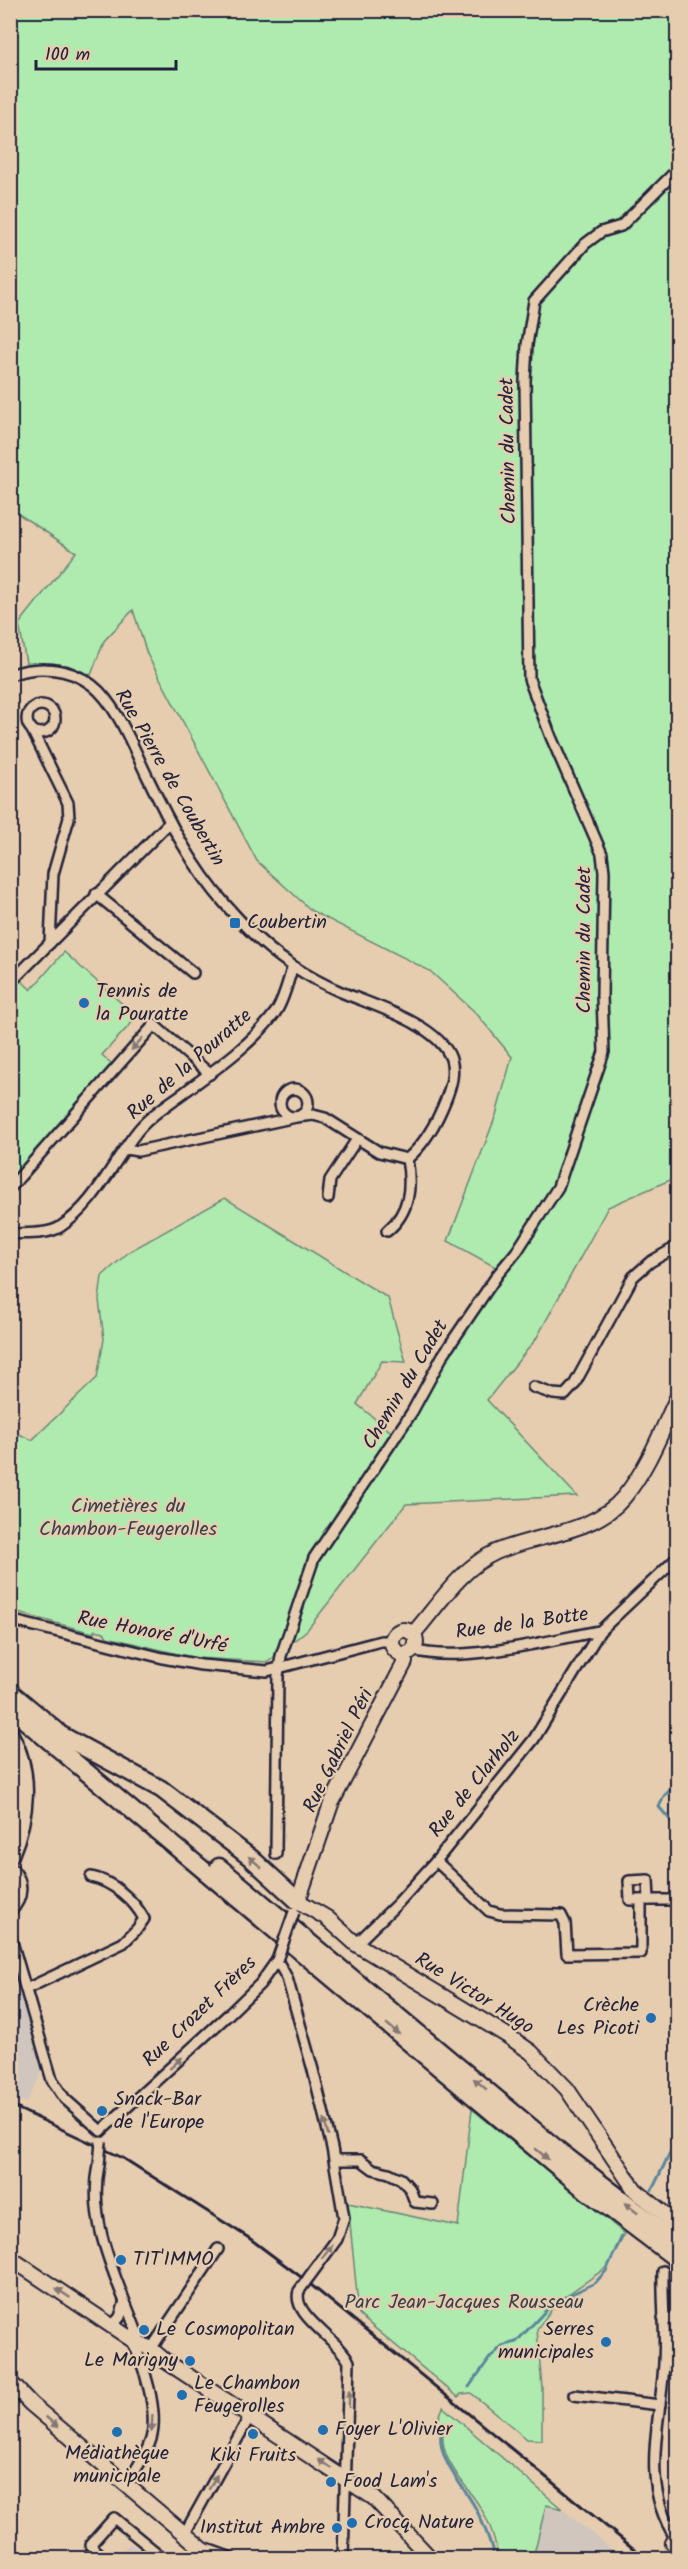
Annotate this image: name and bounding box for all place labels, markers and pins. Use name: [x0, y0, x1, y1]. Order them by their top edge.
place label: Coubertin: [247, 907, 327, 939]
marker: Coubertin: [228, 916, 242, 930]
place label: Tennis de la Pouratte: [96, 976, 188, 1031]
marker: Tennis de la Pouratte: [77, 996, 91, 1010]
place label: Crèche Les Picoti: [556, 1990, 640, 2045]
marker: Crèche Les Picoti: [644, 2011, 658, 2025]
place label: Snack-Bar de l'Europe: [114, 2084, 204, 2139]
marker: Snack-Bar de l'Europe: [95, 2104, 109, 2118]
place label: TIT'IMMO: [133, 2244, 214, 2276]
marker: TIT'IMMO: [114, 2253, 128, 2267]
place label: Le Cosmopolitan: [156, 2314, 295, 2346]
place label: Serres municipales: [498, 2314, 594, 2369]
marker: Le Cosmopolitan: [137, 2323, 151, 2337]
marker: Serres municipales: [599, 2335, 613, 2349]
place label: Le Marigny: [84, 2345, 179, 2377]
marker: Le Marigny: [183, 2354, 197, 2368]
place label: Le Chambon Feugerolles: [194, 2368, 300, 2423]
marker: Le Chambon Feugerolles: [175, 2388, 189, 2402]
place label: Foyer L'Olivier: [335, 2414, 453, 2446]
marker: Foyer L'Olivier: [316, 2423, 330, 2437]
marker: Médiathèque municipale: [110, 2425, 124, 2439]
marker: Kiki Fruits: [246, 2427, 260, 2441]
place label: Médiathèque municipale: [65, 2438, 169, 2493]
place label: Kiki Fruits: [210, 2440, 297, 2472]
place label: Food Lam's: [343, 2466, 438, 2498]
marker: Food Lam's: [324, 2475, 338, 2489]
place label: Crocq Nature: [364, 2507, 474, 2539]
place label: Institut Ambre: [200, 2512, 325, 2544]
marker: Crocq Nature: [345, 2516, 359, 2530]
marker: Institut Ambre: [330, 2521, 344, 2535]

